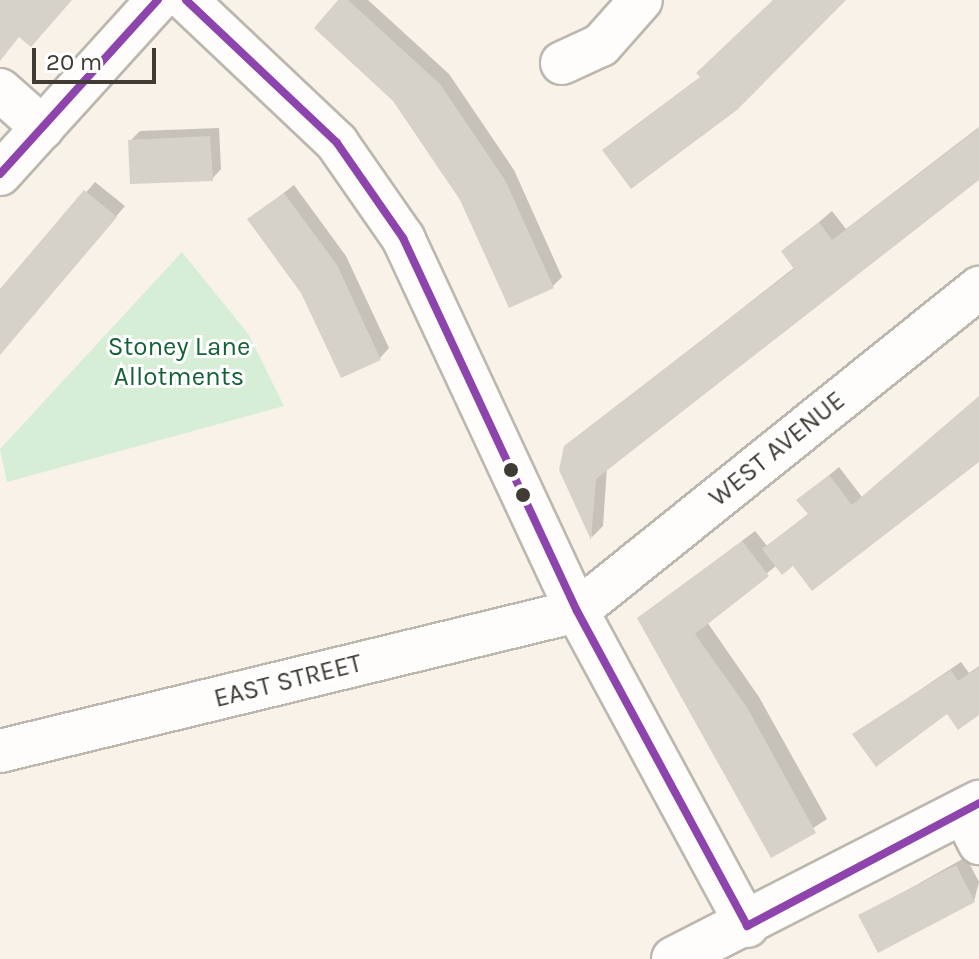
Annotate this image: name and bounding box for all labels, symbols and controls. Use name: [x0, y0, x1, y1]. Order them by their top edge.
scale bar: [36, 32, 160, 82]
text: 20 m: [46, 48, 102, 76]
park label: Stoney Lane Allotments: [108, 331, 250, 392]
street label: WEST AVENUE: [703, 385, 851, 513]
unlabelled marker: [503, 462, 519, 478]
unlabelled marker: [515, 487, 531, 503]
street label: EAST STREET: [211, 648, 365, 714]

